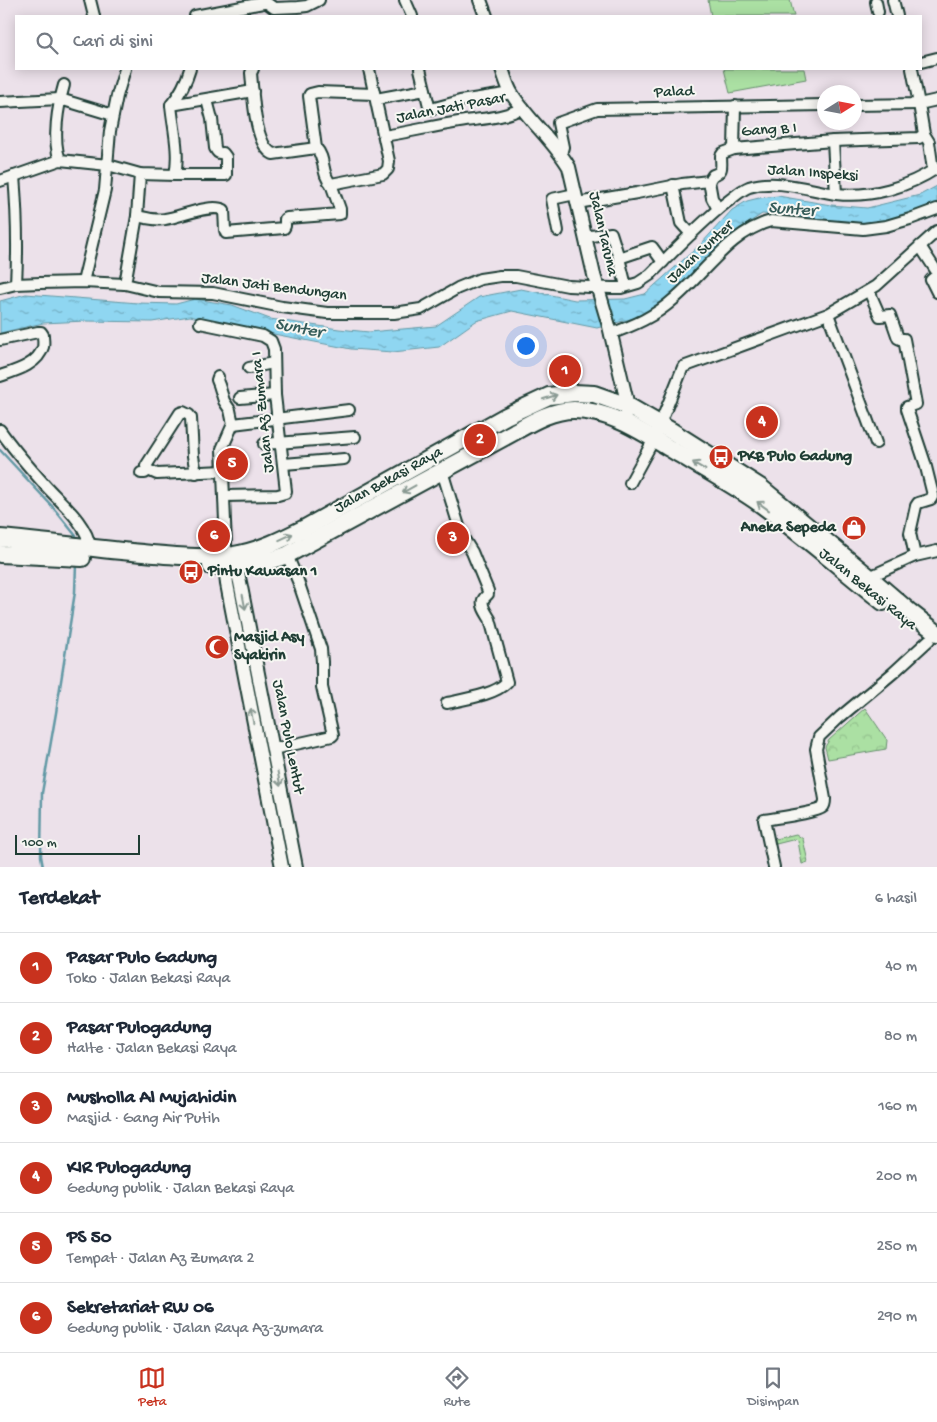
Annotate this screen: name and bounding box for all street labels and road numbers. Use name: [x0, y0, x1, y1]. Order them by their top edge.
street label: Palad: [653, 83, 696, 103]
street label: Jalan Jati Pasar: [395, 89, 508, 129]
street label: Gang B I: [741, 120, 797, 142]
street label: Jalan Inspeksi: [767, 161, 859, 187]
street label: Jalan Taruna: [583, 190, 621, 279]
street label: Jalan Sunter: [664, 216, 739, 289]
street label: Jalan Jati Bendungan: [200, 270, 348, 306]
street label: Jalan Az Zumara I: [248, 350, 280, 474]
street label: Jalan Bekasi Raya: [332, 443, 447, 519]
street label: Jalan Bekasi Raya: [814, 545, 921, 636]
street label: Jalan Pulo Lentut: [267, 679, 308, 797]

